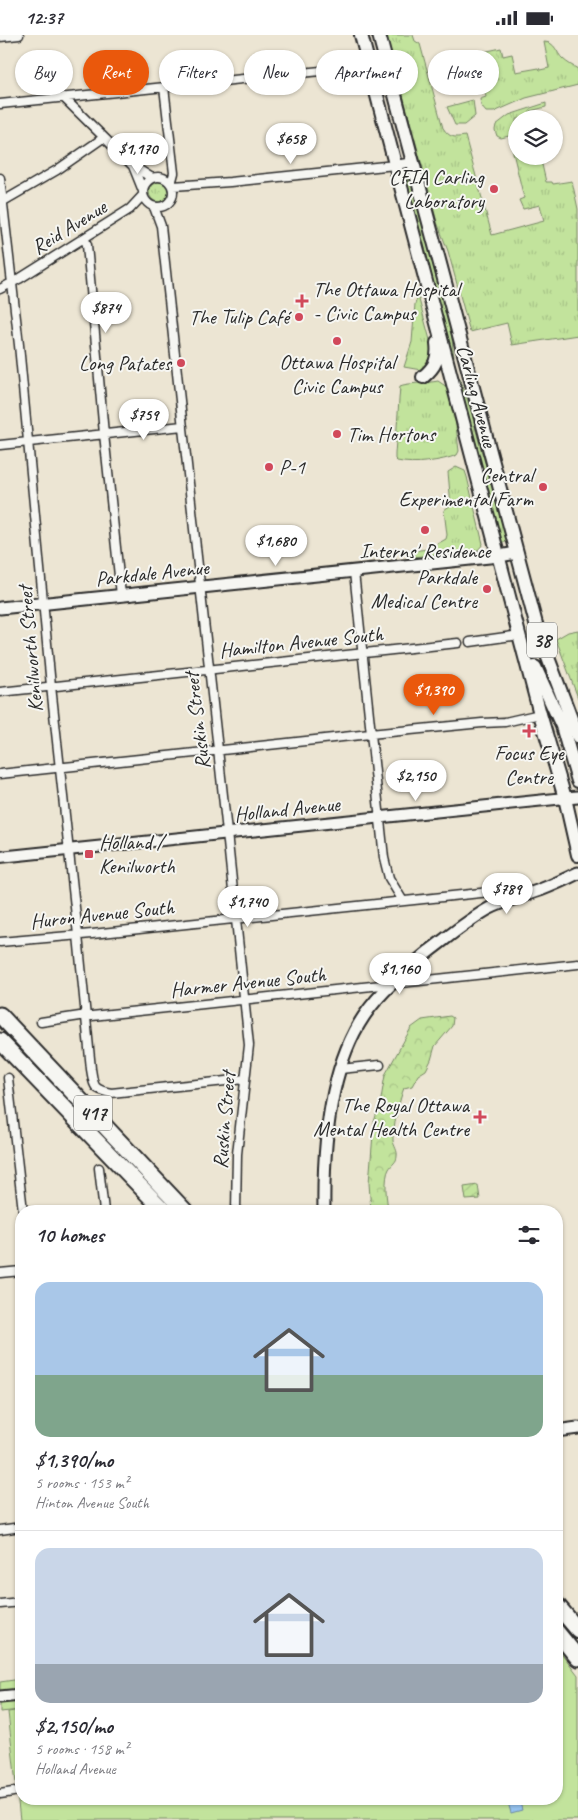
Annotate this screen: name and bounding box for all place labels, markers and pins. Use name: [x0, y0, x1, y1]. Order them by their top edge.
pin: $658: [261, 123, 321, 165]
pin: $1,170: [97, 133, 179, 175]
place label: CFIA Carling Laboratory: [389, 164, 486, 214]
marker: CFIA Carling Laboratory: [488, 183, 500, 195]
place label: The Ottawa Hospital - Civic Campus: [313, 276, 463, 326]
pin: $874: [76, 291, 136, 334]
marker: The Ottawa Hospital - Civic Campus: [295, 294, 309, 308]
place label: The Tulip Café: [189, 304, 292, 330]
marker: The Tulip Café: [293, 311, 305, 323]
marker: Ottawa Hospital Civic Campus: [331, 335, 343, 347]
place label: Ottawa Hospital Civic Campus: [279, 349, 398, 399]
place label: Long Patates: [79, 350, 173, 376]
marker: Long Patates: [175, 357, 187, 369]
pin: $759: [114, 399, 174, 441]
place label: Tim Hortons: [347, 421, 437, 447]
marker: Tim Hortons: [331, 428, 343, 440]
place label: P-1: [279, 454, 307, 480]
marker: P-1: [263, 461, 275, 473]
place label: Central Experimental Farm: [399, 462, 536, 512]
marker: Central Experimental Farm: [537, 481, 549, 493]
marker: Interns' Residence: [419, 524, 431, 536]
pin: $1,680: [235, 525, 317, 567]
place label: Interns' Residence: [360, 538, 493, 564]
place label: Parkdale Medical Centre: [371, 564, 478, 614]
marker: Parkdale Medical Centre: [481, 583, 493, 595]
pin: $1,390: [393, 673, 475, 716]
marker: Focus Eye Centre: [522, 724, 536, 738]
place label: Focus Eye Centre: [494, 740, 565, 790]
pin: $2,150: [375, 759, 457, 802]
place label: Holland / Kenilworth: [99, 829, 175, 879]
marker: Holland / Kenilworth: [83, 848, 95, 860]
pin: $789: [477, 873, 537, 915]
pin: $1,740: [207, 885, 289, 928]
pin: $1,160: [359, 953, 441, 995]
place label: The Royal Ottawa Mental Health Centre: [313, 1092, 471, 1142]
marker: The Royal Ottawa Mental Health Centre: [473, 1110, 487, 1124]

